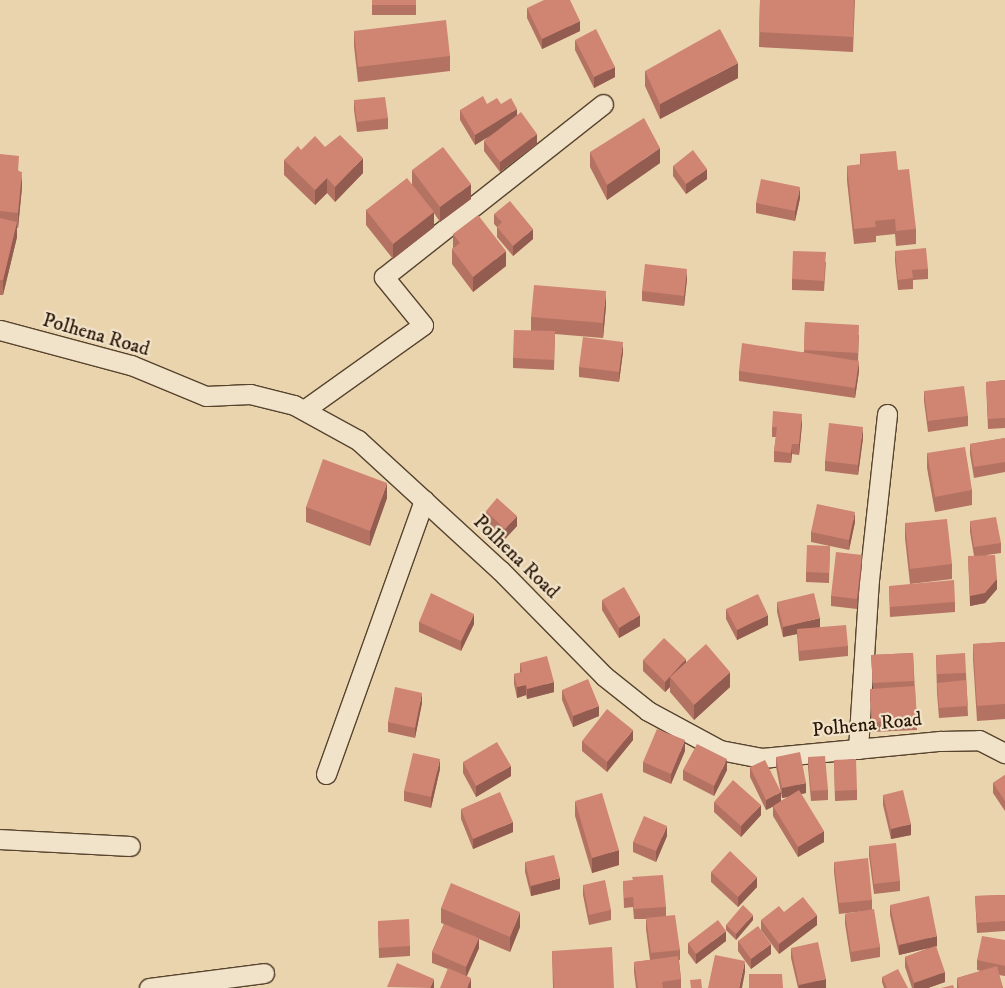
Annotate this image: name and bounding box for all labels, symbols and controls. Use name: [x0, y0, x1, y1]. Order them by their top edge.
street label: Polhena Road: [40, 308, 152, 362]
street label: Polhena Road: [468, 510, 564, 604]
street label: Polhena Road: [811, 707, 923, 743]

